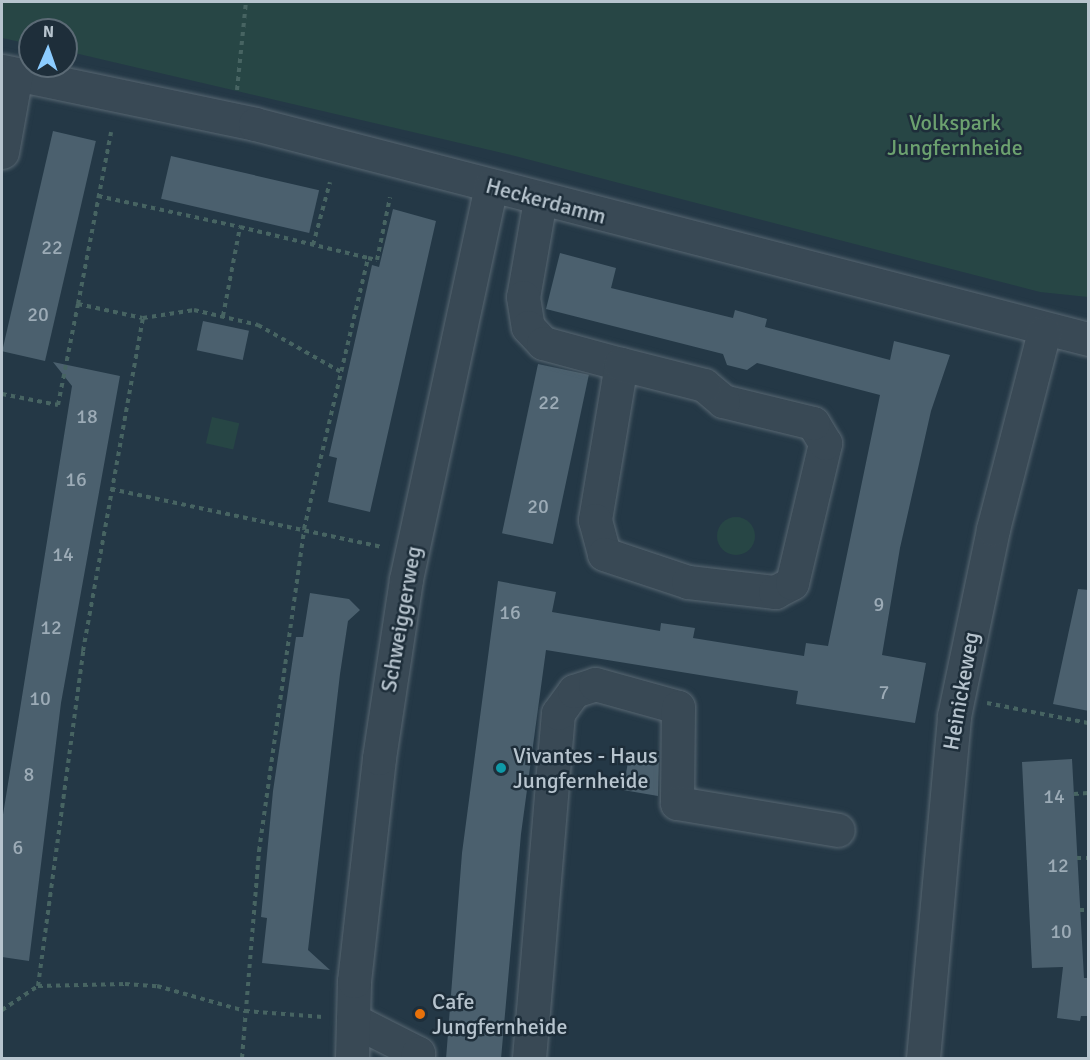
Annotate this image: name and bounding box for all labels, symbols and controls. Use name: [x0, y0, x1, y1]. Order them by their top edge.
north arrow: [18, 18, 78, 78]
text: N: [43, 22, 54, 42]
park label: Volkspark Jungfernheide: [887, 109, 1023, 160]
street label: Heckerdamm: [483, 172, 609, 230]
house number: 22: [41, 235, 63, 259]
house number: 20: [27, 302, 49, 326]
house number: 22: [538, 390, 560, 414]
house number: 18: [76, 404, 98, 428]
house number: 16: [65, 467, 87, 491]
house number: 20: [527, 494, 549, 518]
house number: 14: [52, 542, 74, 566]
street label: Schweiggerweg: [375, 544, 427, 694]
house number: 9: [874, 592, 884, 616]
house number: 16: [499, 600, 521, 624]
house number: 12: [40, 615, 62, 639]
street label: Heinickeweg: [938, 630, 984, 752]
house number: 7: [879, 680, 889, 704]
house number: 10: [29, 686, 51, 710]
place label: Vivantes - Haus Jungfernheide: [513, 742, 658, 794]
marker: Vivantes - Haus Jungfernheide: [494, 761, 508, 775]
house number: 8: [24, 762, 34, 786]
house number: 14: [1043, 784, 1065, 808]
house number: 6: [13, 835, 23, 859]
house number: 12: [1047, 853, 1069, 877]
house number: 10: [1050, 919, 1072, 943]
place label: Cafe Jungfernheide: [432, 988, 567, 1040]
marker: Cafe Jungfernheide: [413, 1007, 427, 1021]

